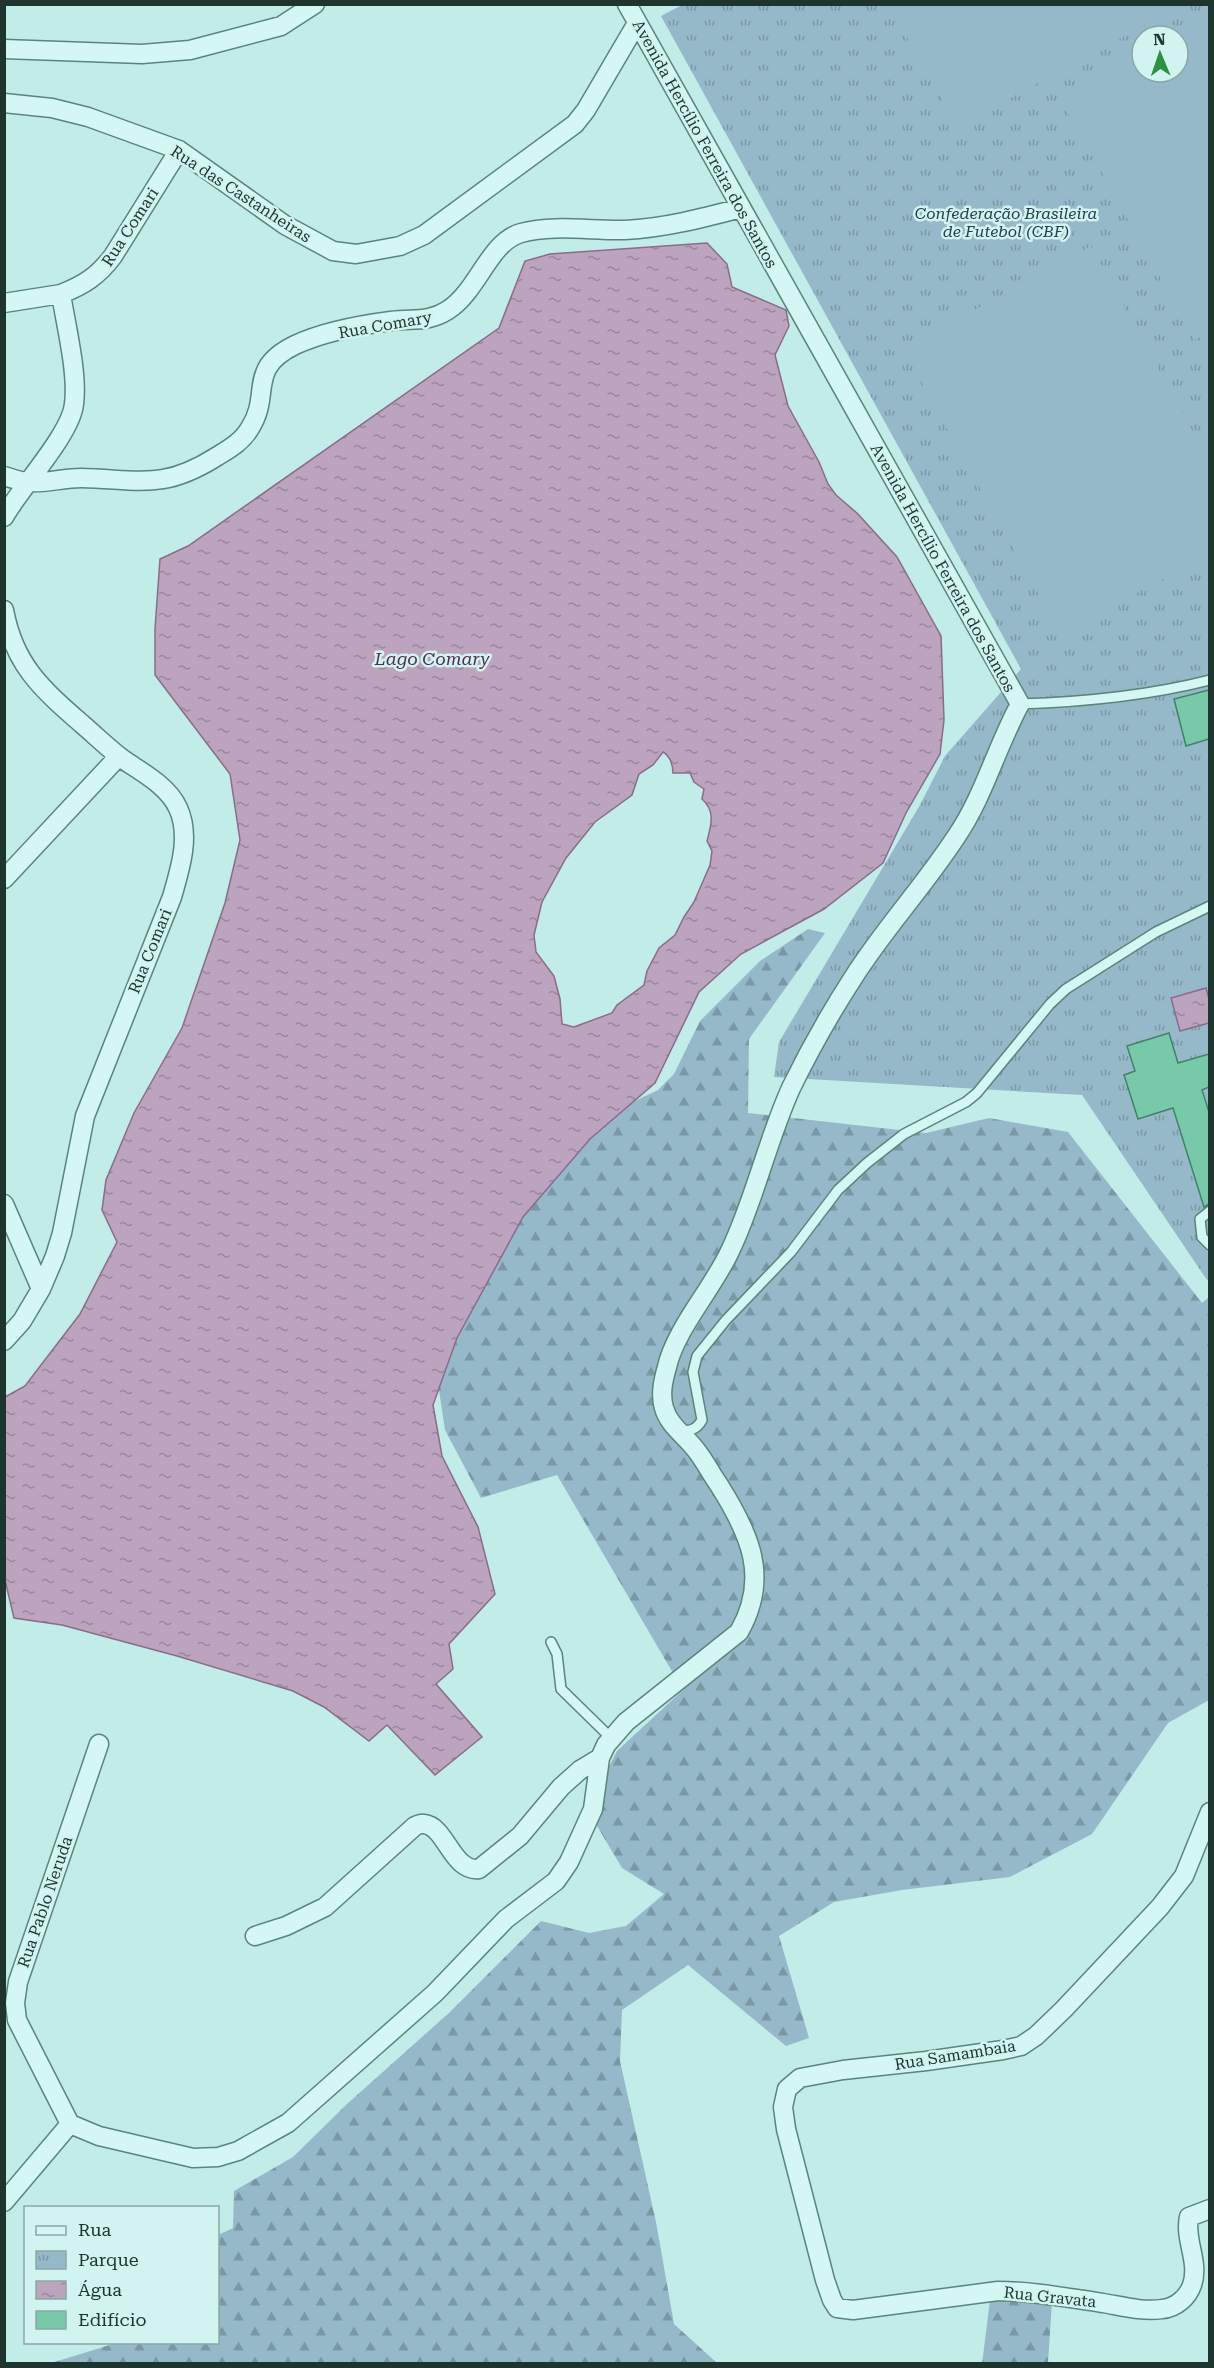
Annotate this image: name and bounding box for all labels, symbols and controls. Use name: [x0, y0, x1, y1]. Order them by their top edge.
street label: Avenida Hercílio Ferreira dos Santos: [629, 17, 782, 272]
north arrow: [1130, 24, 1190, 84]
text: N: [1153, 30, 1166, 49]
street label: Rua das Castanheiras: [167, 142, 315, 247]
street label: Rua Comari: [98, 184, 162, 270]
park label: Confederação Brasileira de Futebol (CBF): [915, 204, 1098, 241]
street label: Rua Comary: [337, 307, 434, 343]
street label: Avenida Hercílio Ferreira dos Santos: [867, 441, 1020, 696]
water label: Lago Comary: [374, 648, 490, 669]
street label: Rua Comari: [124, 906, 176, 996]
street label: Rua Pablo Neruda: [14, 1833, 77, 1970]
street label: Rua Samambaia: [893, 2036, 1017, 2074]
legend: [24, 2206, 219, 2344]
text: Rua: [78, 2219, 111, 2240]
text: Parque: [78, 2249, 139, 2270]
text: Água: [78, 2279, 122, 2300]
street label: Rua Gravata: [1003, 2283, 1097, 2311]
text: Edifício: [78, 2309, 146, 2330]

